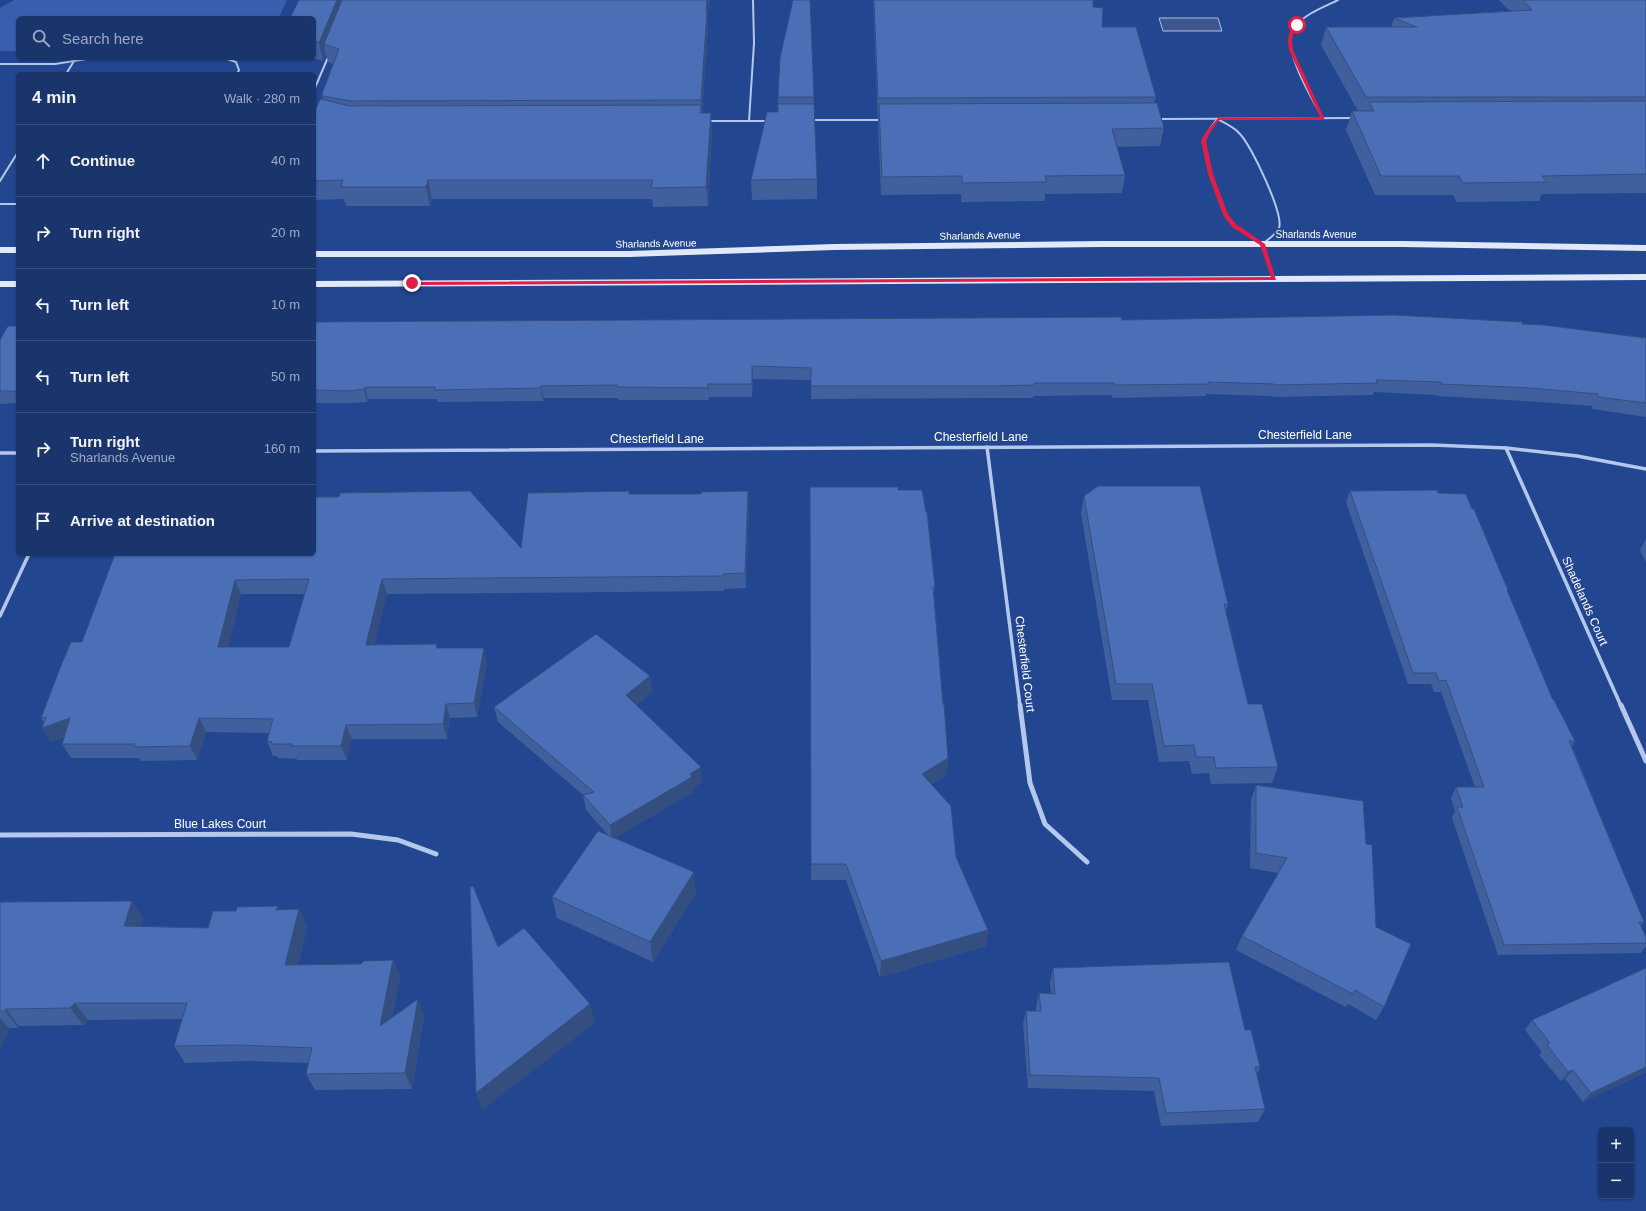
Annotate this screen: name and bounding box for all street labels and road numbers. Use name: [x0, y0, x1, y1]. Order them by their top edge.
street label: Sharlands Avenue: [939, 229, 1021, 242]
street label: Sharlands Avenue: [1276, 229, 1357, 240]
street label: Sharlands Avenue: [615, 237, 697, 250]
street label: Chesterfield Lane: [1258, 428, 1352, 442]
street label: Chesterfield Lane: [934, 430, 1028, 444]
street label: Chesterfield Lane: [610, 432, 704, 446]
street label: Shadelands Court: [1559, 554, 1611, 648]
street label: Chesterfield Court: [1012, 615, 1038, 714]
street label: Blue Lakes Court: [174, 817, 267, 831]

